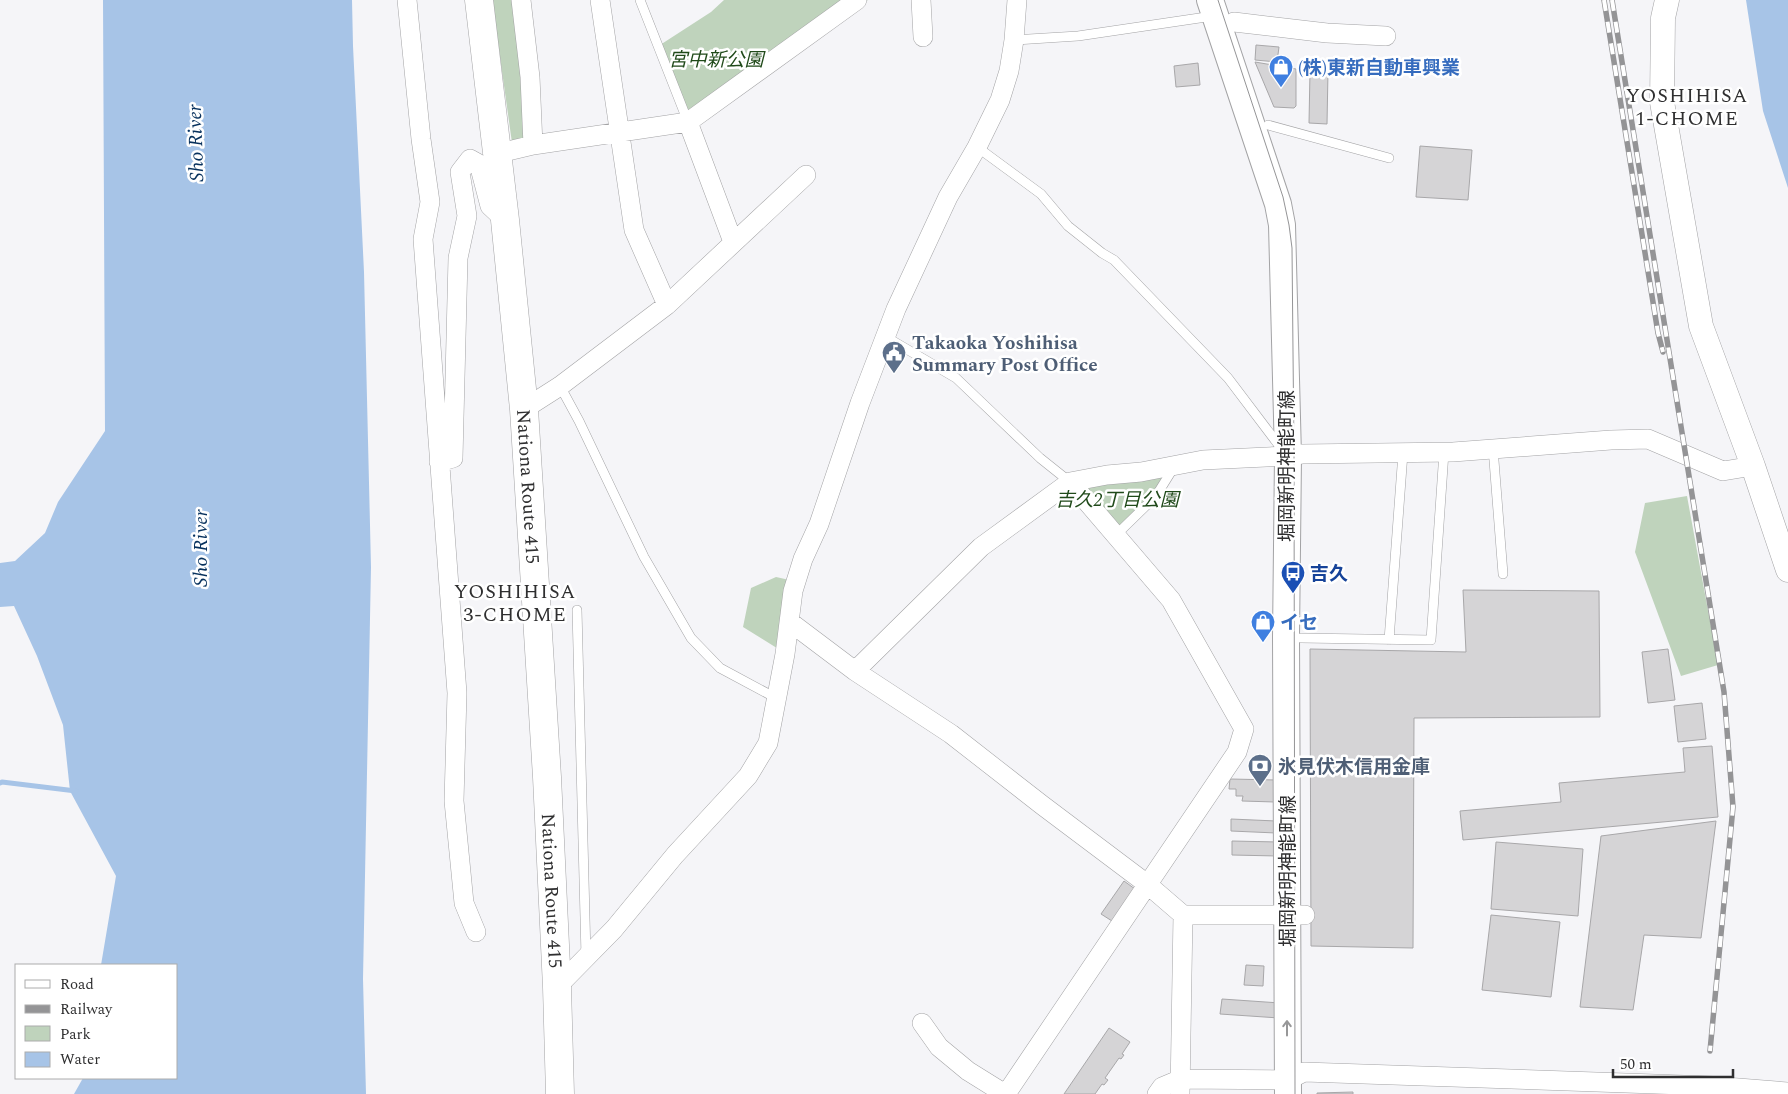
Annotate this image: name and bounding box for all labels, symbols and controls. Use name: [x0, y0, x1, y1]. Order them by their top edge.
park label: 宮中新公園: [668, 46, 766, 75]
shop icon: (株)東新自動車興業: [1268, 54, 1294, 88]
place label: (株)東新自動車興業: [1298, 54, 1460, 83]
district label: YOSHIHISA 1-CHOME: [1626, 81, 1748, 134]
water label: Sho River: [180, 103, 212, 182]
place label: Takaoka Yoshihisa Summary Post Office: [912, 329, 1098, 380]
public building icon: Takaoka Yoshihisa Summary Post Office: [881, 340, 907, 374]
street label: 堀岡新明神能町線: [1273, 390, 1302, 542]
street label: Nationa Route 415: [508, 408, 547, 565]
park label: 吉久2丁目公園: [1055, 486, 1182, 515]
water label: Sho River: [186, 508, 216, 587]
bus stop icon: 吉久: [1280, 560, 1306, 594]
place label: 吉久: [1310, 560, 1348, 589]
district label: YOSHIHISA 3-CHOME: [454, 577, 576, 630]
shop icon: イセ: [1250, 609, 1276, 643]
place label: イセ: [1280, 609, 1318, 638]
bank icon: 氷見伏木信用金庫: [1247, 753, 1273, 787]
place label: 氷見伏木信用金庫: [1278, 753, 1430, 782]
street label: 堀岡新明神能町線: [1274, 795, 1303, 947]
street label: Nationa Route 415: [533, 813, 569, 969]
legend: [15, 964, 178, 1079]
text: Road: [60, 973, 94, 996]
text: Railway: [60, 998, 113, 1021]
one-way arrow: [1282, 1020, 1292, 1036]
text: Park: [60, 1023, 91, 1046]
scale bar: [1613, 1046, 1733, 1078]
text: Water: [60, 1048, 100, 1071]
text: 50 m: [1620, 1053, 1652, 1076]

